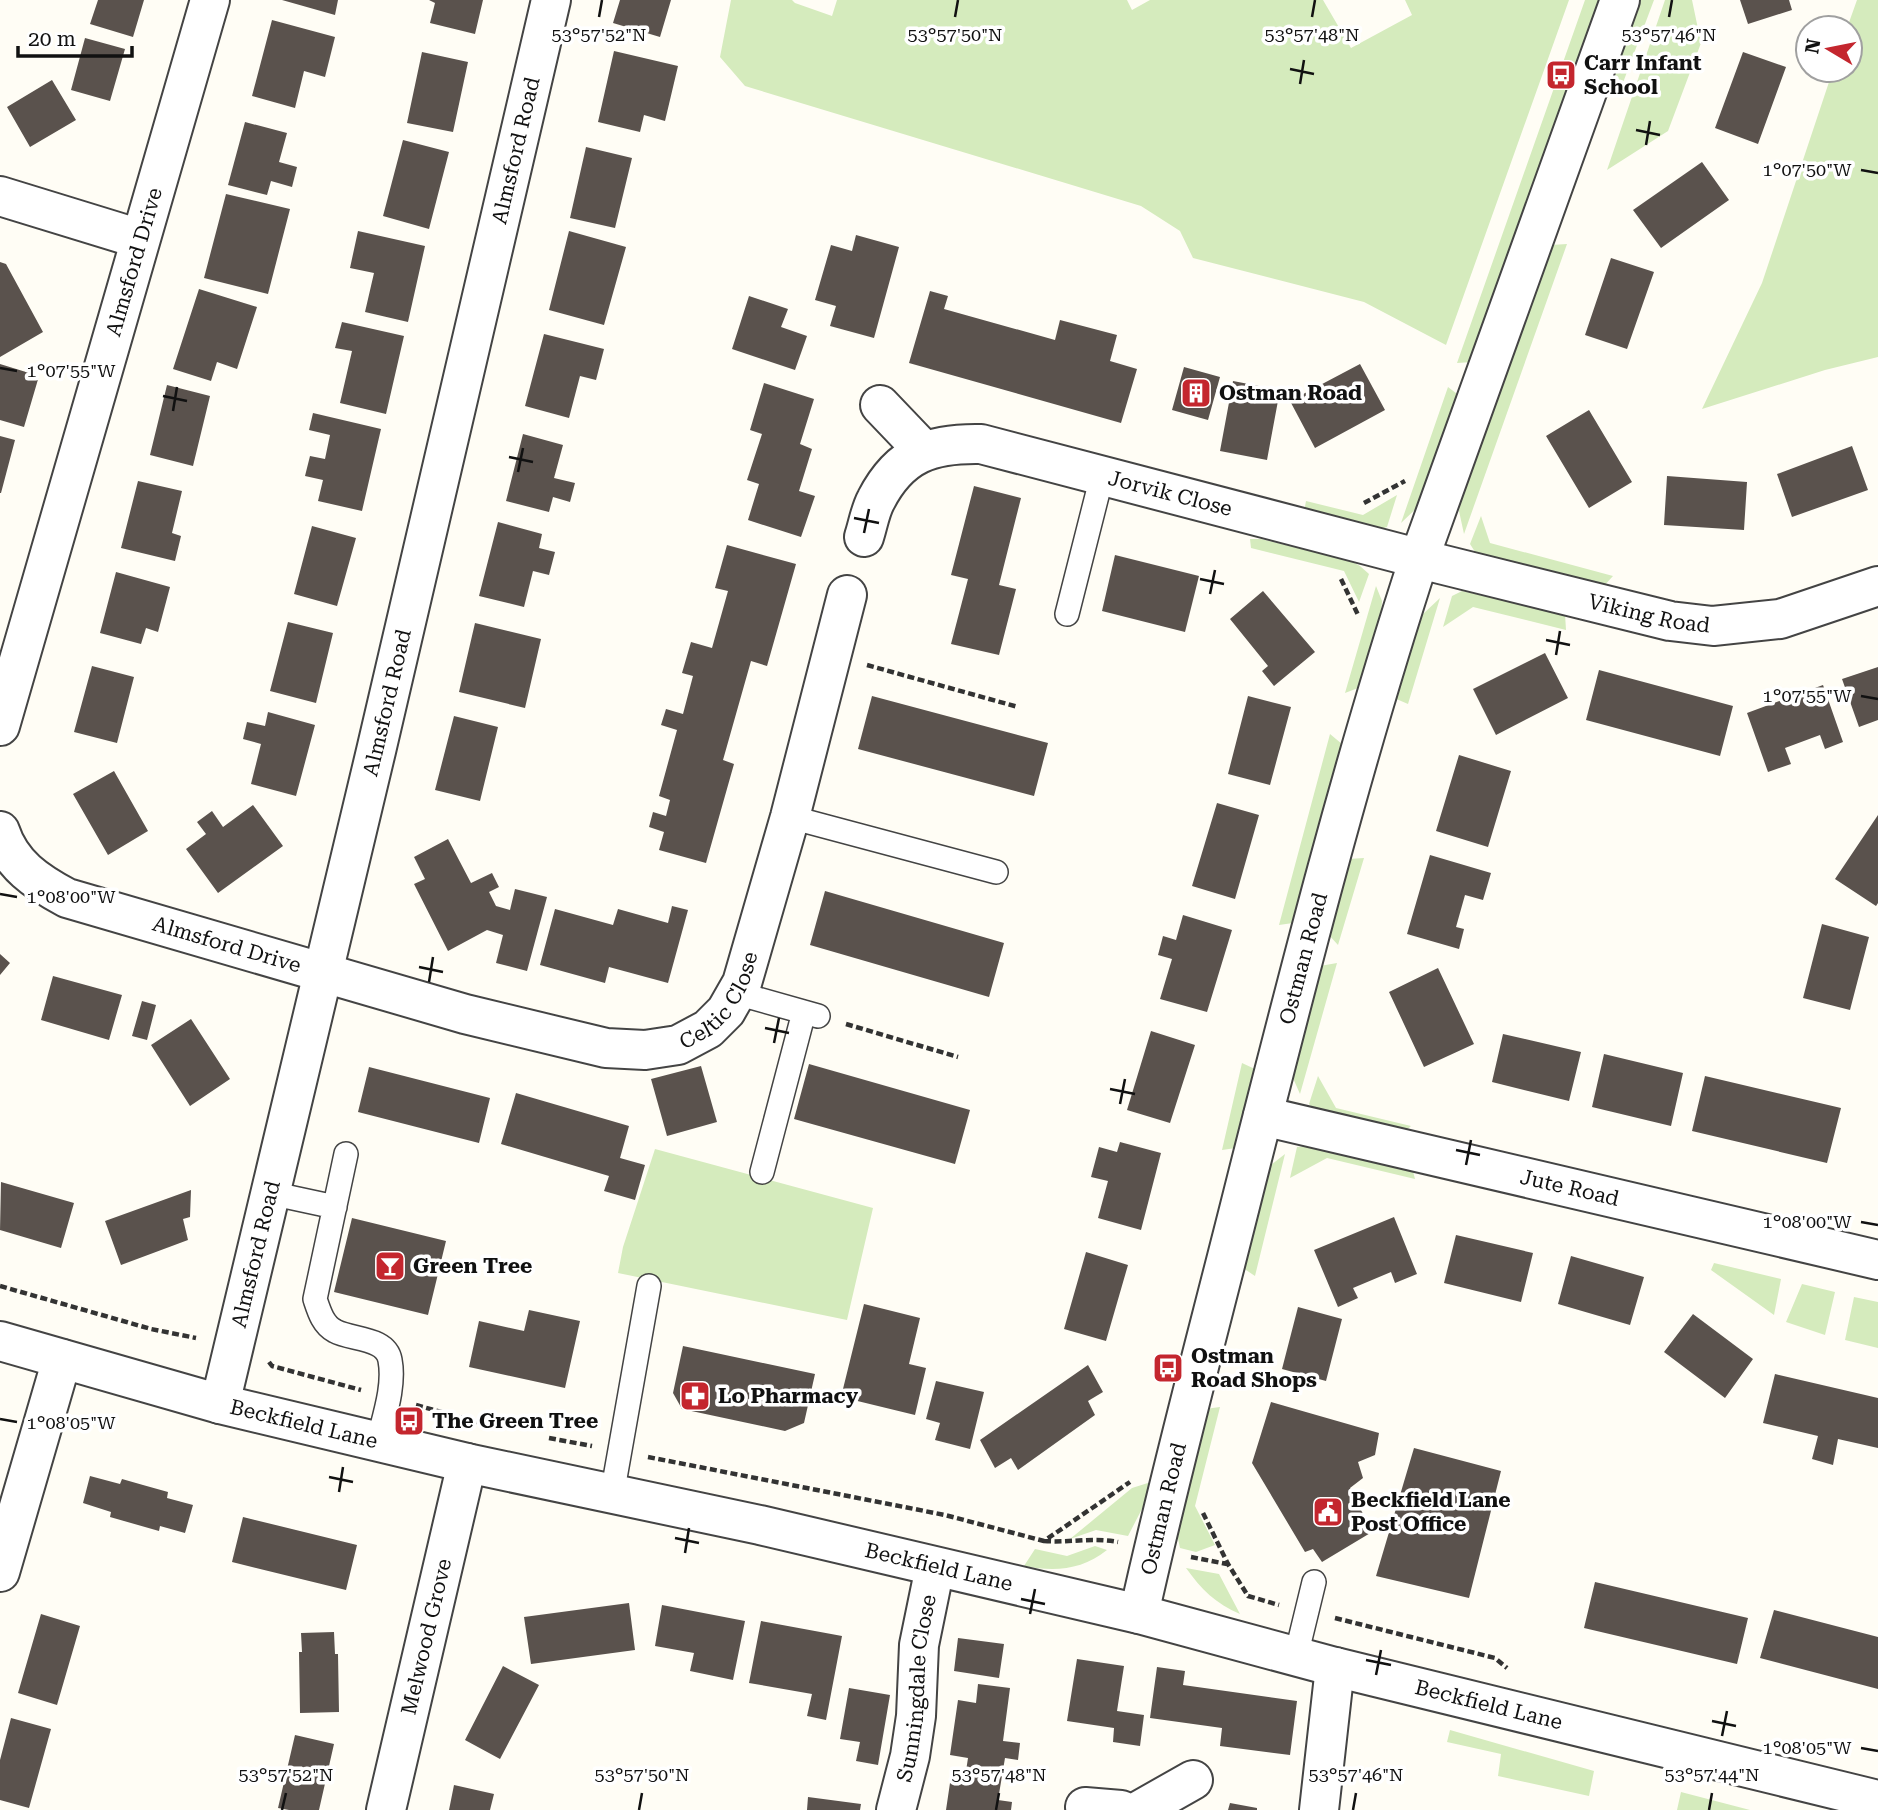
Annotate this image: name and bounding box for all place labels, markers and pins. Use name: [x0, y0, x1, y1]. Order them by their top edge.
place label: Carr Infant School: [1584, 51, 1702, 99]
bus stop icon: Carr Infant School: [1544, 58, 1578, 92]
building icon: Ostman Road: [1179, 376, 1213, 410]
place label: Ostman Road: [1219, 381, 1362, 405]
bar icon: Green Tree: [373, 1249, 407, 1283]
place label: Green Tree: [413, 1254, 532, 1278]
place label: Ostman Road Shops: [1191, 1344, 1317, 1392]
bus stop icon: Ostman Road Shops: [1151, 1351, 1185, 1385]
pharmacy icon: Lo Pharmacy: [678, 1379, 712, 1413]
place label: Lo Pharmacy: [718, 1384, 859, 1408]
bus stop icon: The Green Tree: [392, 1404, 426, 1438]
place label: The Green Tree: [432, 1409, 598, 1433]
place label: Beckfield Lane Post Office: [1351, 1488, 1511, 1536]
public building icon: Beckfield Lane Post Office: [1311, 1495, 1345, 1529]

